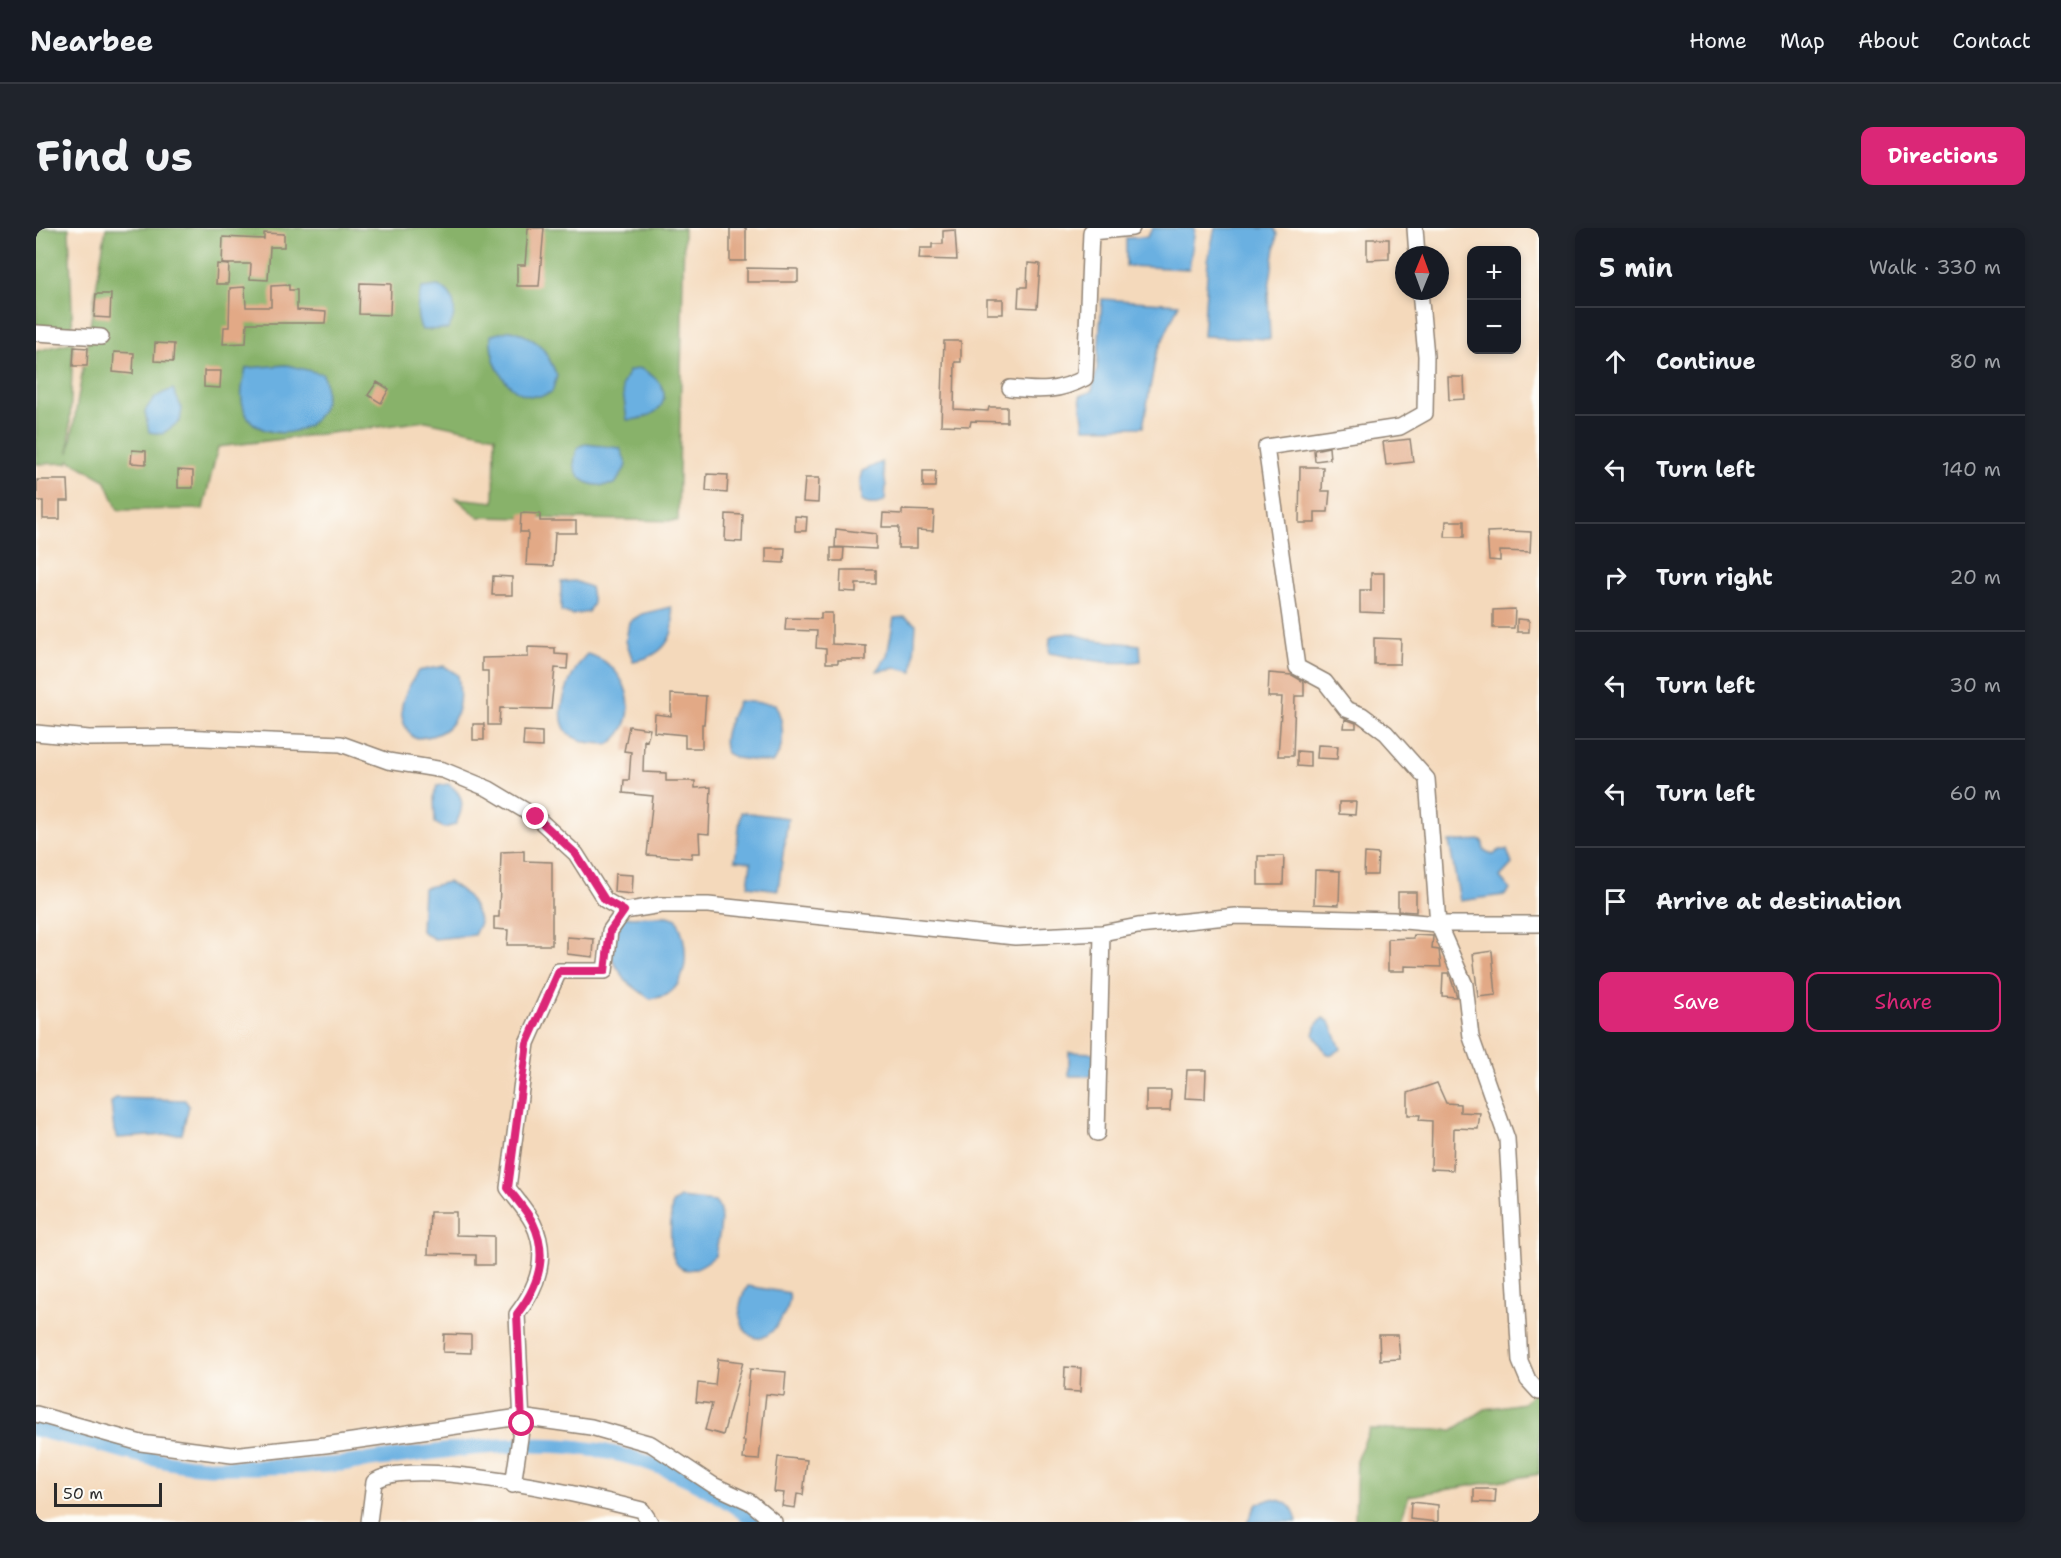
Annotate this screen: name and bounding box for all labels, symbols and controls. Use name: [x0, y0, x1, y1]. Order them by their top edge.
text: Nearbee: [30, 22, 153, 60]
text: Home: [1689, 27, 1747, 55]
text: Map: [1780, 27, 1825, 55]
text: About: [1858, 27, 1919, 55]
text: Contact: [1952, 27, 2031, 55]
button: Directions: [1861, 127, 2025, 185]
text: Find us: [36, 128, 193, 184]
north arrow: [1395, 246, 1449, 300]
map controls: [1467, 246, 1521, 354]
button: +: [1467, 246, 1521, 300]
text: 5 min: [1599, 250, 1673, 285]
text: Walk · 330 m: [1869, 254, 2001, 280]
button: −: [1467, 300, 1521, 354]
icon: ahead: [1599, 345, 1632, 378]
text: Continue: [1656, 347, 1756, 376]
text: 80 m: [1949, 348, 2001, 374]
icon: left: [1599, 453, 1632, 486]
text: Turn left: [1656, 455, 1755, 484]
text: 140 m: [1942, 456, 2001, 482]
icon: right: [1599, 561, 1632, 594]
text: Turn right: [1656, 563, 1773, 592]
text: 20 m: [1950, 564, 2001, 590]
icon: left: [1599, 669, 1632, 702]
text: Turn left: [1656, 671, 1755, 700]
text: 30 m: [1949, 672, 2001, 698]
icon: left: [1599, 777, 1632, 810]
text: Turn left: [1656, 779, 1755, 808]
text: 60 m: [1949, 780, 2001, 806]
route end: [522, 803, 548, 829]
icon: arrive: [1599, 885, 1632, 918]
text: Arrive at destination: [1656, 887, 1902, 916]
button: Save: [1599, 972, 1794, 1032]
button: Share: [1806, 972, 2001, 1032]
route start: [508, 1410, 534, 1436]
scale bar: [54, 1480, 162, 1508]
text: 50 m: [63, 1483, 103, 1504]

